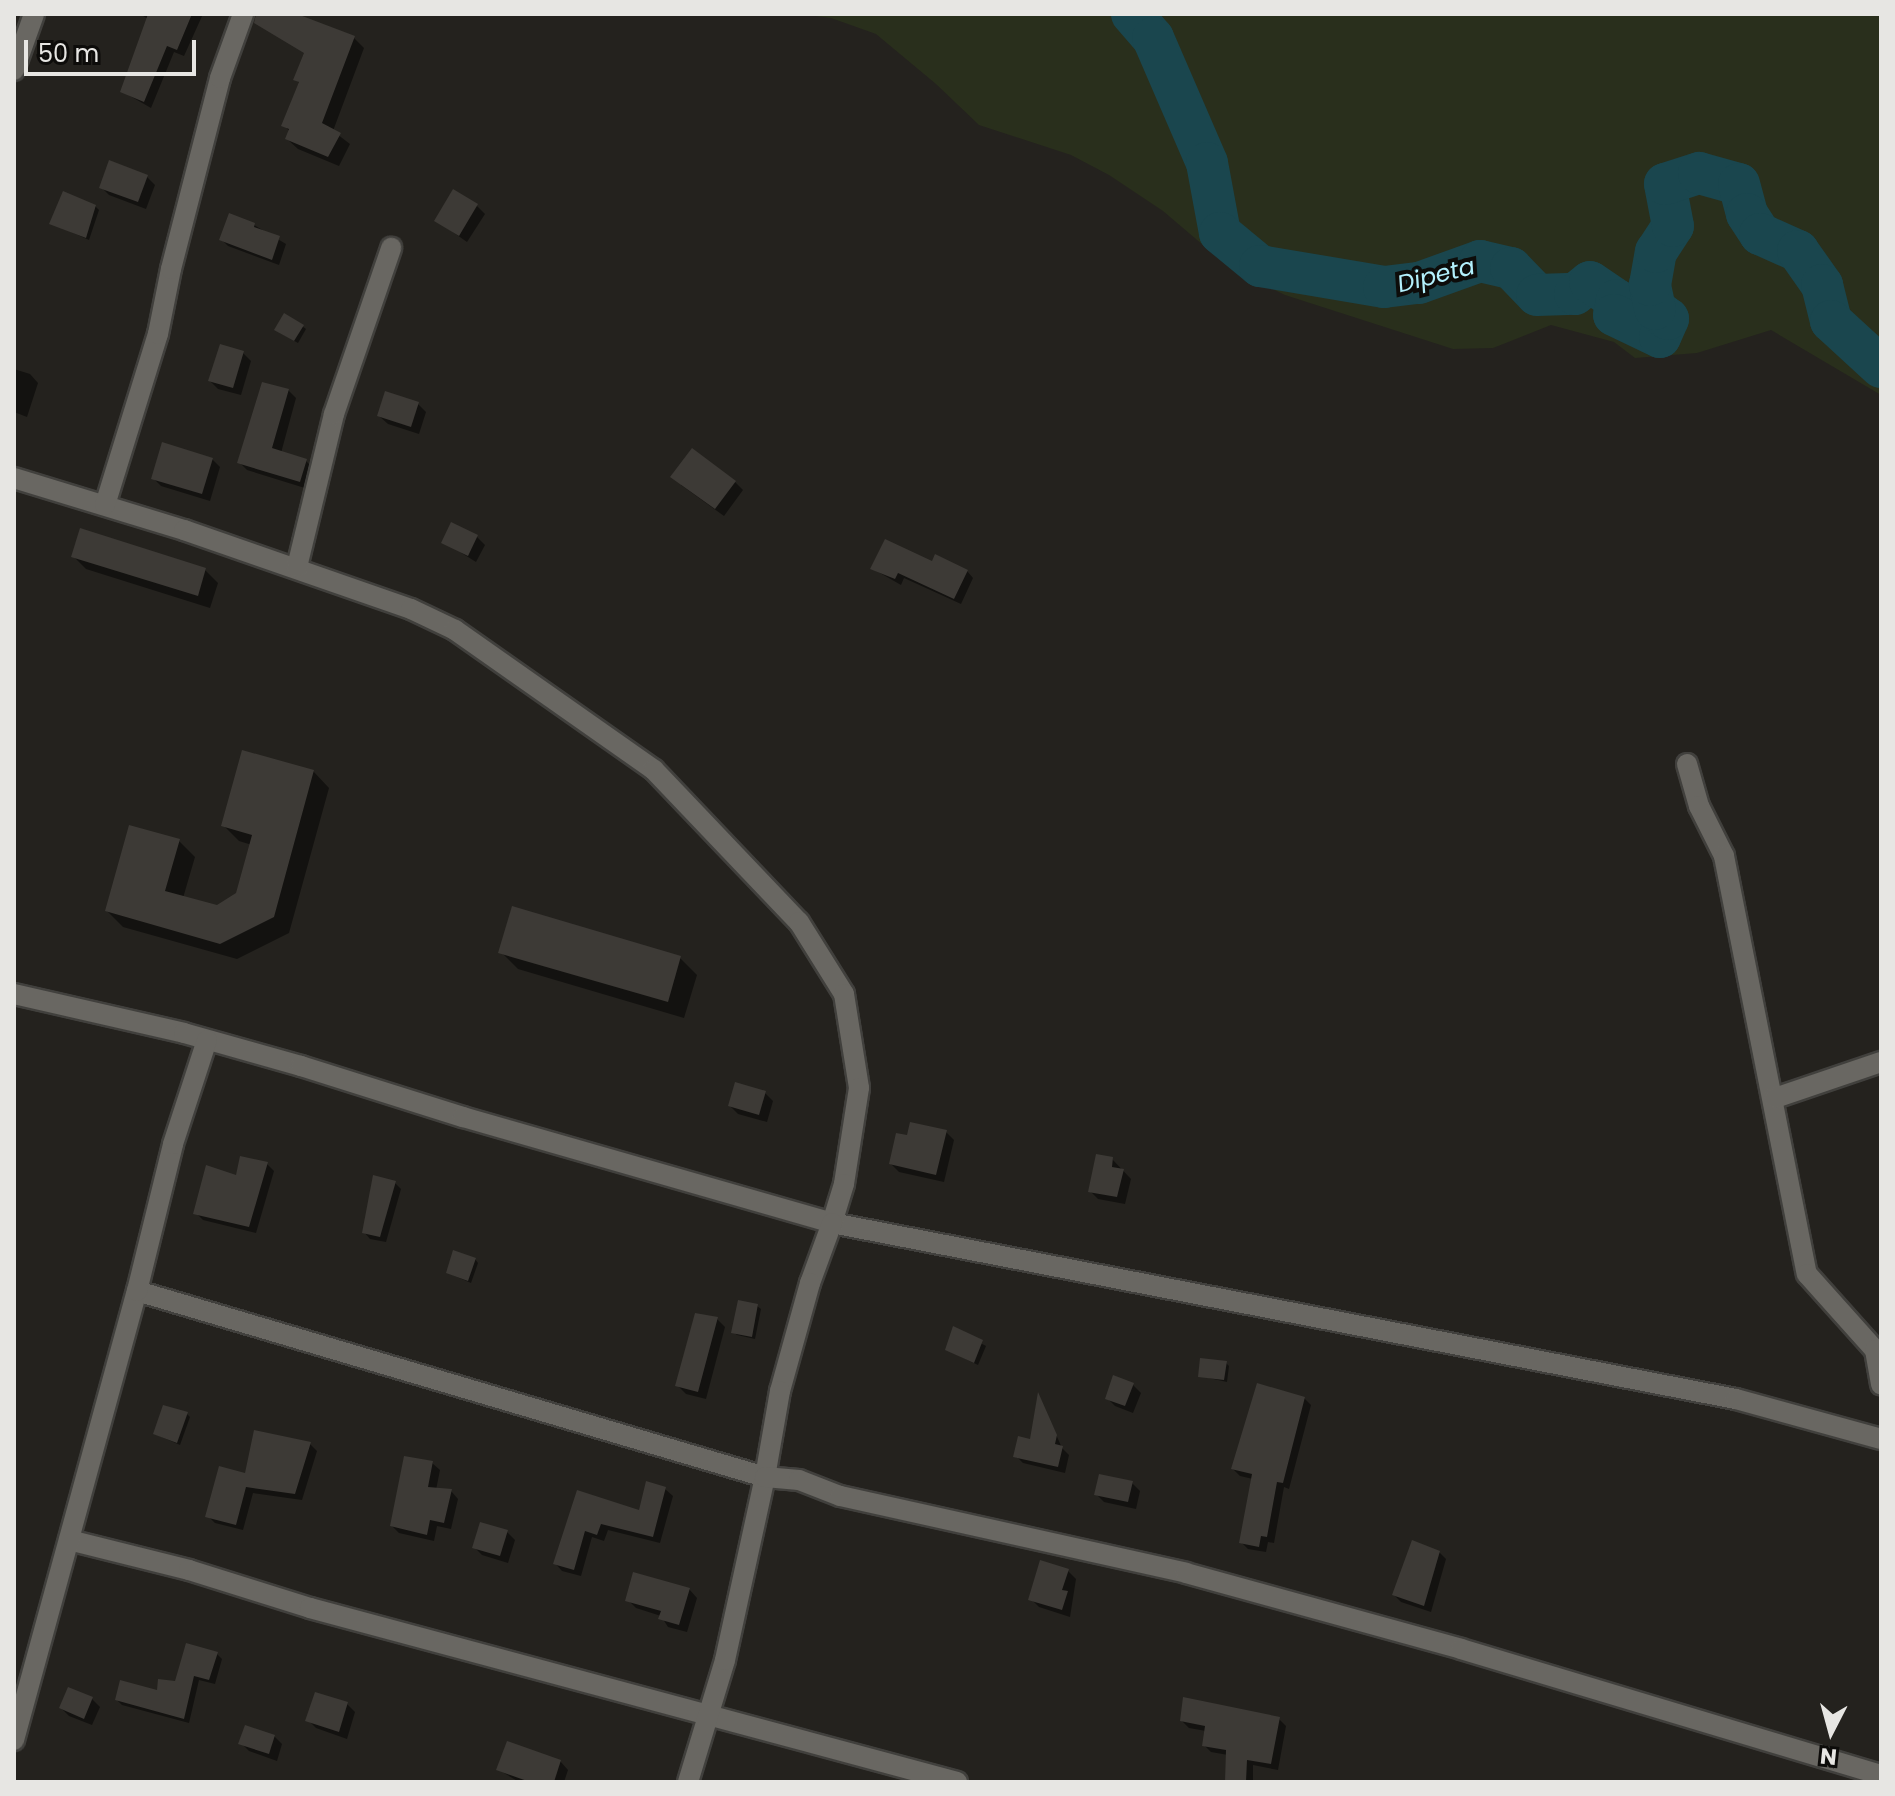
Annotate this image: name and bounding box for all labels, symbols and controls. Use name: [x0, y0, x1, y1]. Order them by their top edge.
scale bar: [28, 24, 200, 74]
text: 50 m: [38, 37, 99, 70]
water label: Dipeta: [1394, 251, 1478, 299]
north arrow: [1791, 1692, 1871, 1772]
text: N: [1819, 1740, 1838, 1773]

